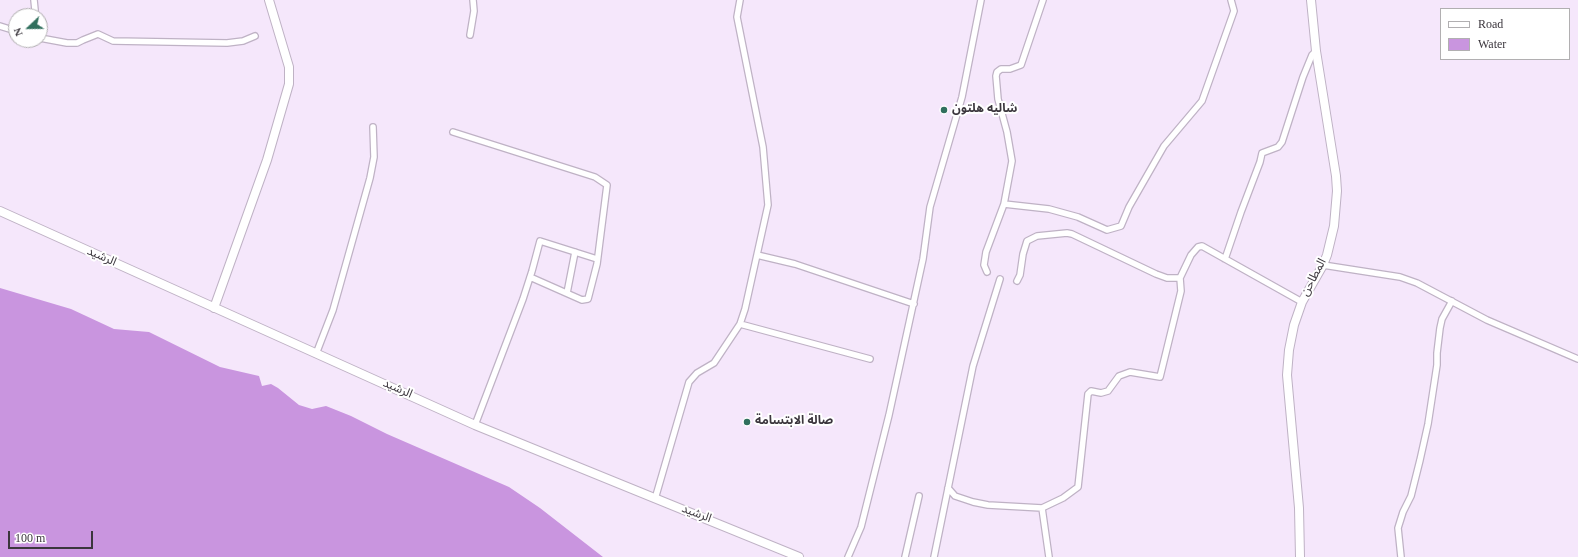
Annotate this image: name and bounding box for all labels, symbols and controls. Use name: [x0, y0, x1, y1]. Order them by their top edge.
north arrow: [8, 8, 48, 48]
legend: [1440, 8, 1570, 60]
text: Road: [1478, 17, 1503, 31]
text: N: [11, 26, 25, 38]
text: Water: [1478, 37, 1506, 51]
place label: شاليه هلتون: [952, 103, 1017, 117]
marker: شاليه هلتون: [939, 105, 949, 115]
street label: الرشيد: [84, 245, 118, 271]
street label: المطاحن: [1299, 257, 1331, 299]
street label: الرشيد: [380, 377, 414, 403]
place label: صالة الابتسامة: [755, 415, 833, 429]
marker: صالة الابتسامة: [742, 417, 752, 427]
street label: الرشيد: [679, 503, 713, 527]
scale bar: [10, 523, 95, 549]
text: 100 m: [15, 531, 45, 545]

